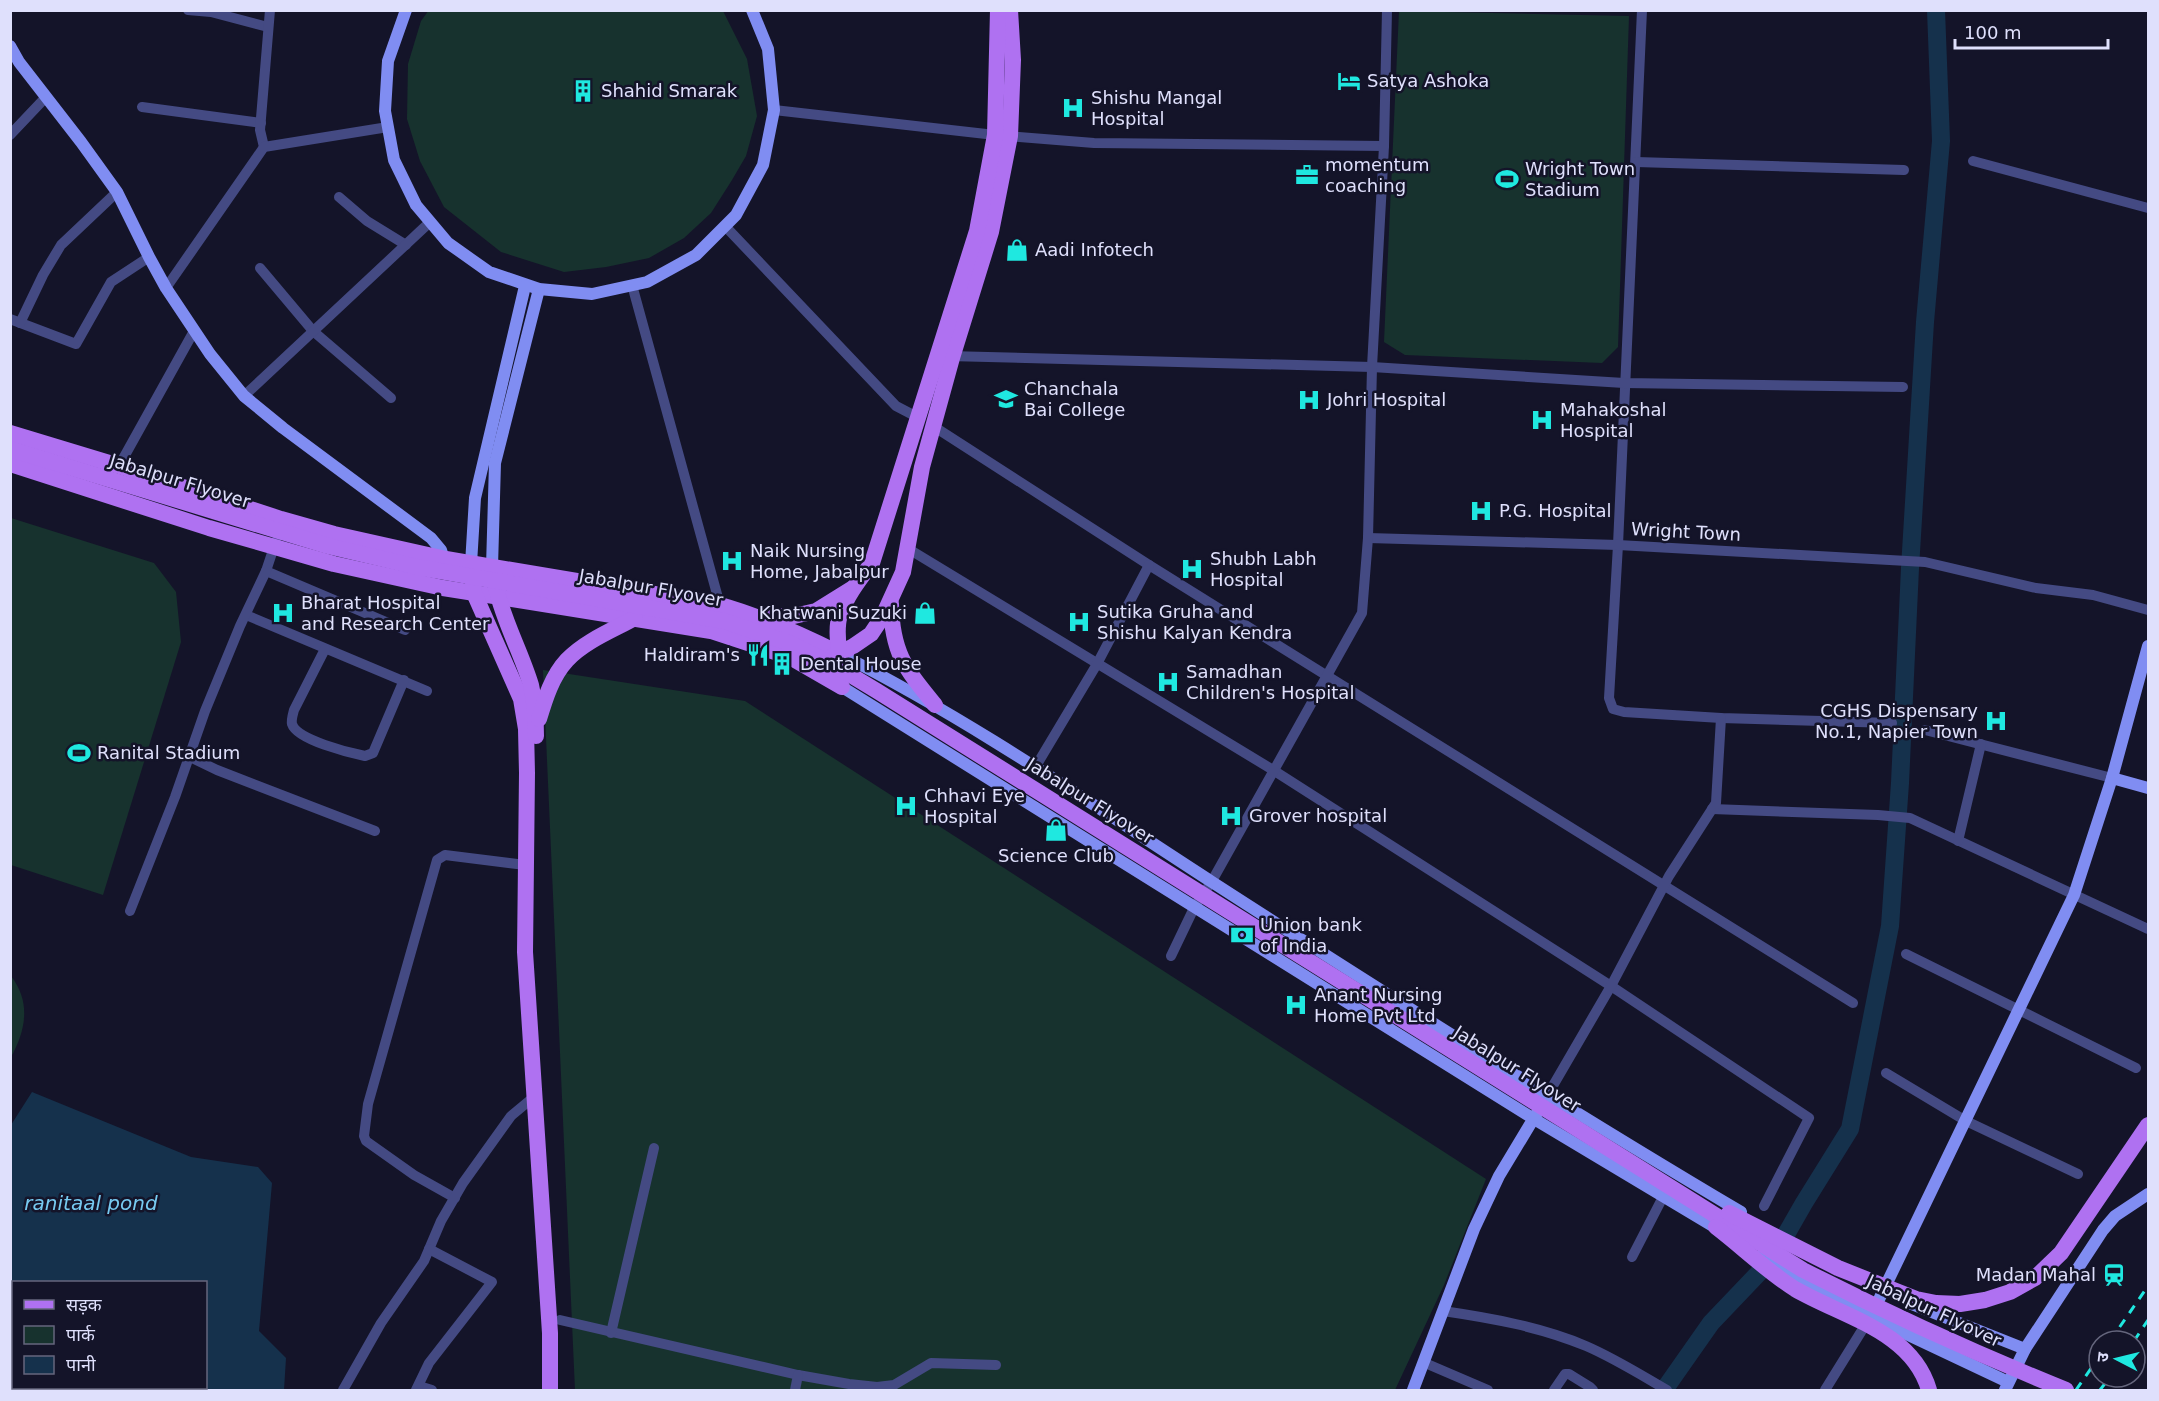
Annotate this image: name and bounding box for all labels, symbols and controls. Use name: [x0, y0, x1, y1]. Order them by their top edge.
scale bar: [1955, 12, 2108, 50]
text: 100 m: [1964, 22, 2022, 43]
hotel icon: Satya Ashoka: [1336, 68, 1362, 94]
place label: Satya Ashoka: [1367, 70, 1489, 91]
building icon: Shahid Smarak: [570, 78, 596, 104]
place label: Shahid Smarak: [601, 80, 738, 101]
place label: Shishu Mangal Hospital: [1091, 87, 1222, 129]
hospital icon: Shishu Mangal Hospital: [1060, 95, 1086, 121]
place label: momentum coaching: [1325, 154, 1430, 196]
place label: Wright Town Stadium: [1525, 158, 1635, 200]
office icon: momentum coaching: [1294, 162, 1320, 188]
sports icon: Wright Town Stadium: [1494, 166, 1520, 192]
shop icon: Aadi Infotech: [1004, 237, 1030, 263]
place label: Aadi Infotech: [1035, 239, 1154, 260]
place label: Chanchala Bai College: [1024, 378, 1125, 420]
school or university icon: Chanchala Bai College: [993, 386, 1019, 412]
hospital icon: Johri Hospital: [1296, 387, 1322, 413]
place label: Johri Hospital: [1326, 389, 1446, 410]
place label: Mahakoshal Hospital: [1560, 399, 1667, 441]
hospital icon: Mahakoshal Hospital: [1529, 407, 1555, 433]
street label: Jabalpur Flyover: [106, 449, 254, 512]
hospital icon: P.G. Hospital: [1468, 498, 1494, 524]
place label: P.G. Hospital: [1499, 500, 1612, 521]
street label: Wright Town: [1631, 518, 1742, 545]
place label: Naik Nursing Home, Jabalpur: [750, 540, 889, 582]
hospital icon: Naik Nursing Home, Jabalpur: [719, 548, 745, 574]
place label: Shubh Labh Hospital: [1210, 548, 1317, 590]
hospital icon: Shubh Labh Hospital: [1179, 556, 1205, 582]
street label: Jabalpur Flyover: [576, 564, 725, 611]
place label: Bharat Hospital and Research Center: [301, 592, 490, 634]
hospital icon: Bharat Hospital and Research Center: [270, 600, 296, 626]
shop icon: Khatwani Suzuki: [912, 600, 938, 626]
place label: Sutika Gruha and Shishu Kalyan Kendra: [1097, 601, 1292, 643]
place label: Khatwani Suzuki: [759, 602, 907, 623]
hospital icon: Sutika Gruha and Shishu Kalyan Kendra: [1066, 609, 1092, 635]
restaurant icon: Haldiram's: [745, 642, 771, 668]
place label: Haldiram's: [644, 644, 740, 665]
building icon: Dental House: [769, 651, 795, 677]
place label: Dental House: [800, 653, 922, 674]
place label: Samadhan Children's Hospital: [1186, 661, 1354, 703]
hospital icon: Samadhan Children's Hospital: [1155, 669, 1181, 695]
place label: CGHS Dispensary No.1, Napier Town: [1815, 700, 1978, 742]
hospital icon: CGHS Dispensary No.1, Napier Town: [1983, 708, 2009, 734]
sports icon: Ranital Stadium: [66, 740, 92, 766]
place label: Ranital Stadium: [97, 742, 240, 763]
street label: Jabalpur Flyover: [1022, 752, 1158, 848]
place label: Chhavi Eye Hospital: [924, 785, 1025, 827]
hospital icon: Chhavi Eye Hospital: [893, 793, 919, 819]
hospital icon: Grover hospital: [1218, 803, 1244, 829]
place label: Grover hospital: [1249, 805, 1387, 826]
shop icon: Science Club: [1043, 817, 1069, 843]
place label: Science Club: [998, 845, 1114, 866]
place label: Union bank of India: [1260, 914, 1363, 956]
bank icon: Union bank of India: [1229, 922, 1255, 948]
place label: Anant Nursing Home Pvt Ltd: [1314, 984, 1442, 1026]
hospital icon: Anant Nursing Home Pvt Ltd: [1283, 992, 1309, 1018]
street label: Jabalpur Flyover: [1449, 1020, 1585, 1116]
water label: ranitaal pond: [24, 1191, 158, 1215]
station icon: Madan Mahal: [2101, 1262, 2127, 1288]
place label: Madan Mahal: [1976, 1264, 2096, 1285]
street label: Jabalpur Flyover: [1863, 1270, 2005, 1351]
legend: [12, 1281, 207, 1389]
text: सड़क: [66, 1294, 103, 1315]
text: पार्क: [66, 1324, 96, 1345]
north arrow: [2087, 1329, 2147, 1389]
text: उ: [2093, 1351, 2113, 1363]
text: पानी: [66, 1354, 96, 1375]

